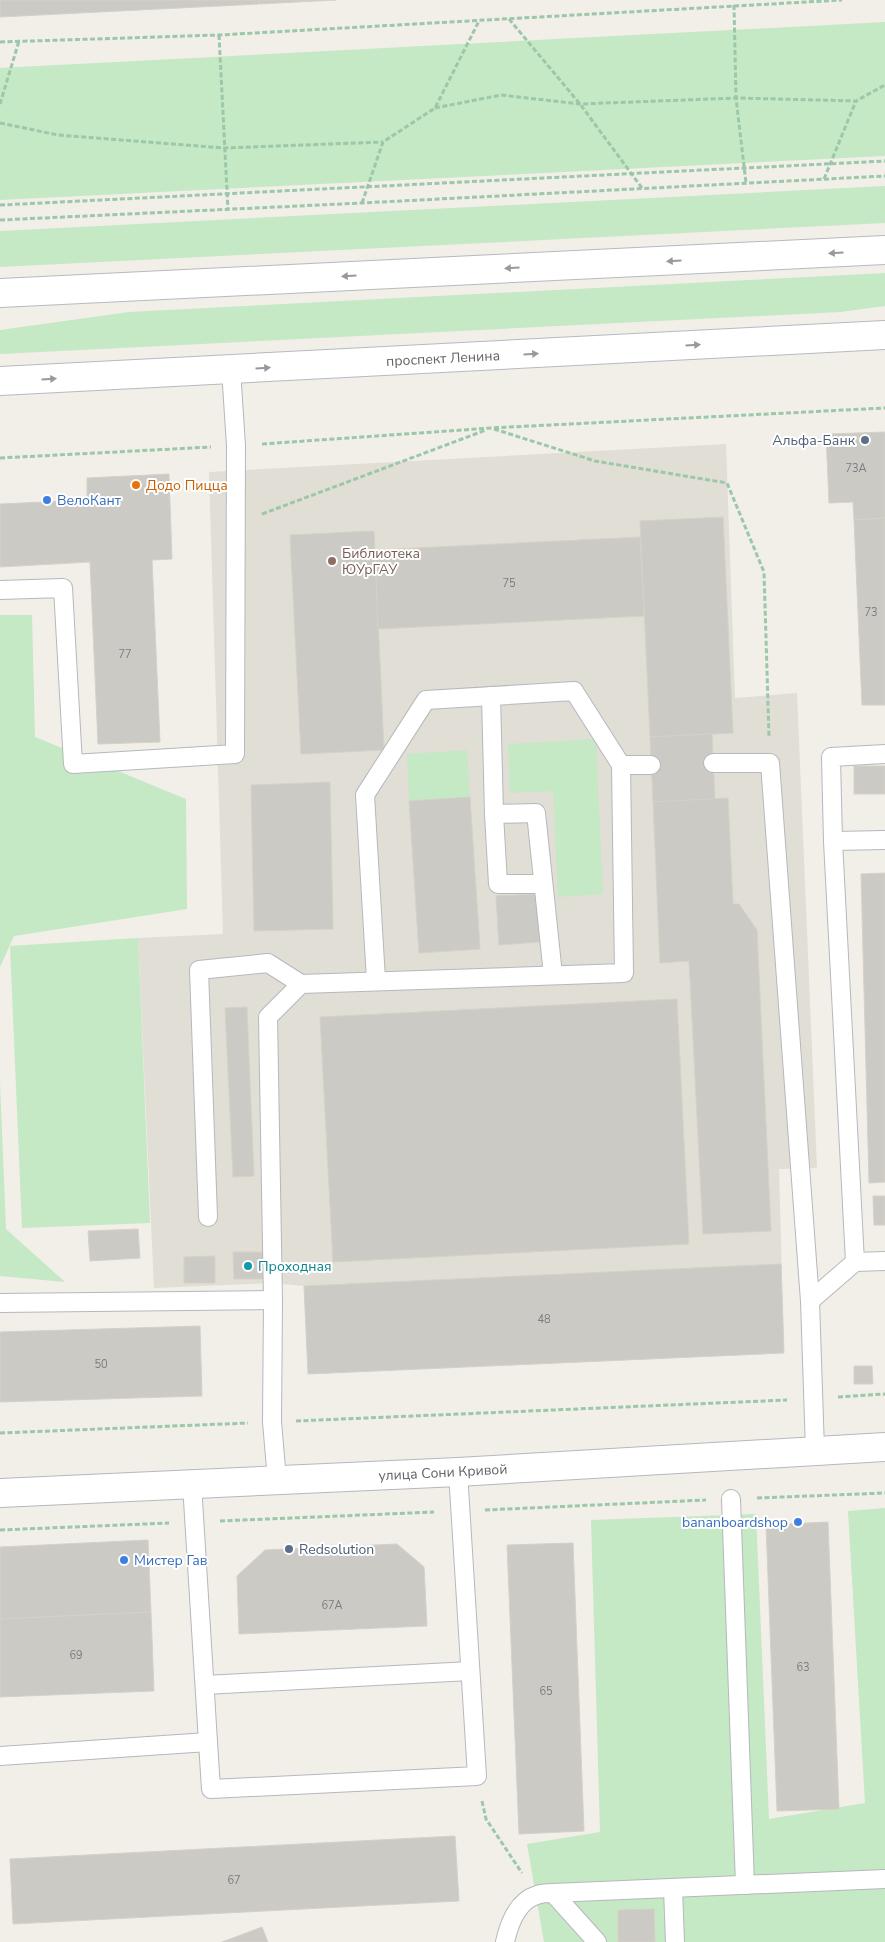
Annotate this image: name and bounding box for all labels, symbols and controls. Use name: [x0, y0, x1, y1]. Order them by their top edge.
one-way arrow: [828, 249, 844, 257]
one-way arrow: [666, 257, 682, 265]
one-way arrow: [503, 265, 519, 273]
one-way arrow: [341, 273, 357, 281]
one-way arrow: [685, 341, 701, 349]
street label: проспект Ленина: [386, 346, 500, 371]
one-way arrow: [523, 349, 539, 357]
one-way arrow: [256, 363, 272, 371]
one-way arrow: [41, 374, 57, 382]
place label: Альфа-Банк: [772, 431, 856, 450]
marker: Альфа-Банк: [859, 434, 871, 446]
house number: 73А: [845, 461, 867, 476]
place label: Додо Пицца: [146, 476, 228, 495]
marker: Додо Пицца: [130, 479, 142, 491]
place label: ВелоКант: [57, 491, 122, 510]
marker: ВелоКант: [41, 494, 53, 506]
place label: Библиотека ЮУрГАУ: [342, 544, 420, 579]
marker: Библиотека ЮУрГАУ: [326, 555, 338, 567]
house number: 75: [502, 576, 516, 591]
house number: 73: [864, 605, 878, 620]
house number: 77: [118, 647, 132, 662]
place label: Проходная: [258, 1257, 332, 1276]
marker: Проходная: [242, 1260, 254, 1272]
house number: 48: [537, 1312, 551, 1327]
house number: 50: [94, 1357, 108, 1372]
street label: улица Сони Кривой: [378, 1460, 508, 1485]
place label: bananboardshop: [682, 1513, 788, 1532]
marker: bananboardshop: [792, 1516, 804, 1528]
place label: Redsolution: [299, 1540, 374, 1559]
marker: Redsolution: [283, 1543, 295, 1555]
place label: Мистер Гав: [134, 1551, 208, 1570]
marker: Мистер Гав: [118, 1554, 130, 1566]
house number: 67А: [321, 1598, 343, 1613]
house number: 69: [69, 1648, 83, 1663]
house number: 63: [796, 1660, 810, 1675]
house number: 65: [539, 1684, 553, 1699]
house number: 67: [227, 1873, 241, 1888]

